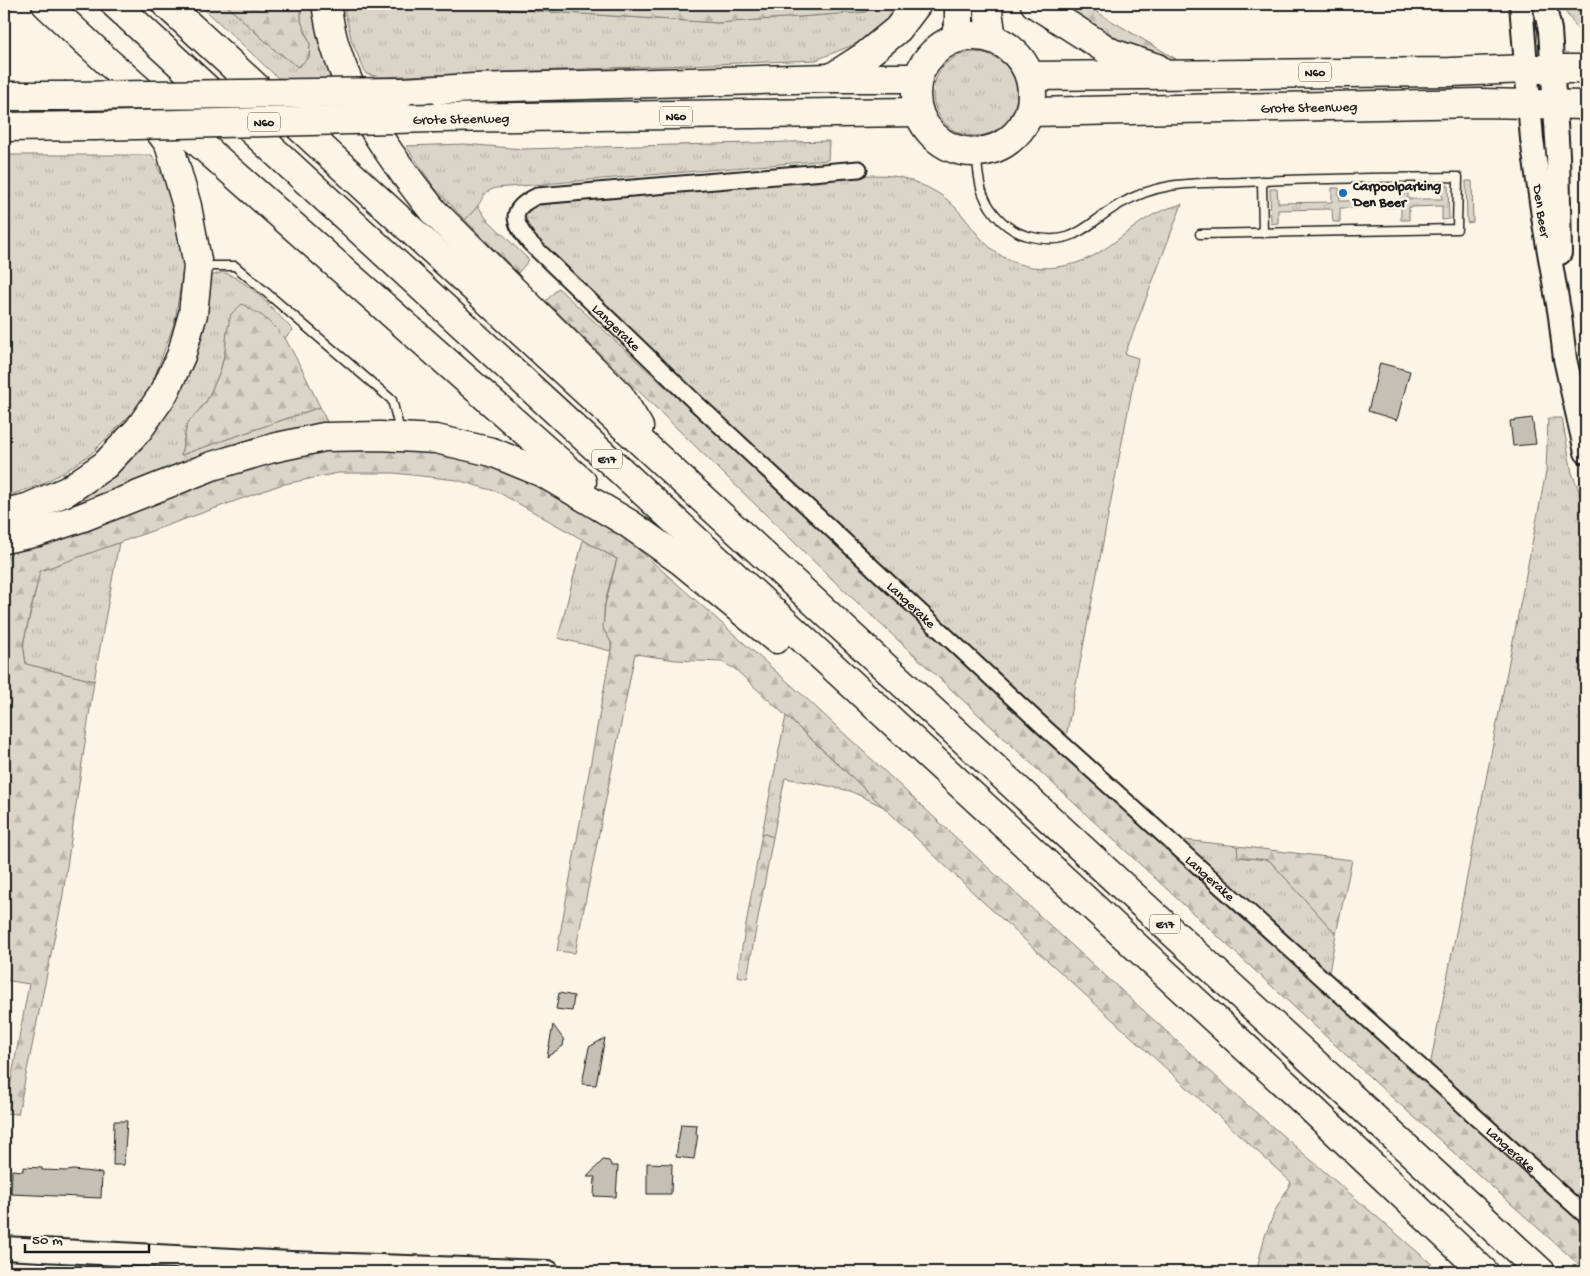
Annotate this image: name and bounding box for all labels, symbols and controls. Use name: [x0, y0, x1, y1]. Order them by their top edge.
road number: N60: [1299, 62, 1331, 82]
street label: Grote Steenweg: [1260, 99, 1358, 118]
road number: N60: [660, 106, 692, 125]
street label: Grote Steenweg: [413, 111, 510, 130]
road number: N60: [248, 112, 280, 132]
place label: Carpoolparking Den Beer: [1351, 179, 1441, 212]
street label: Den Beer: [1527, 183, 1552, 240]
marker: Carpoolparking Den Beer: [1337, 187, 1349, 199]
street label: Langerake: [587, 301, 644, 356]
road number: E17: [592, 449, 622, 468]
street label: Langerake: [882, 579, 939, 634]
street label: Langerake: [1181, 853, 1238, 907]
road number: E17: [1150, 914, 1180, 934]
street label: Langerake: [1481, 1124, 1539, 1178]
scale bar: [25, 1221, 149, 1253]
text: 50 m: [32, 1232, 63, 1250]

